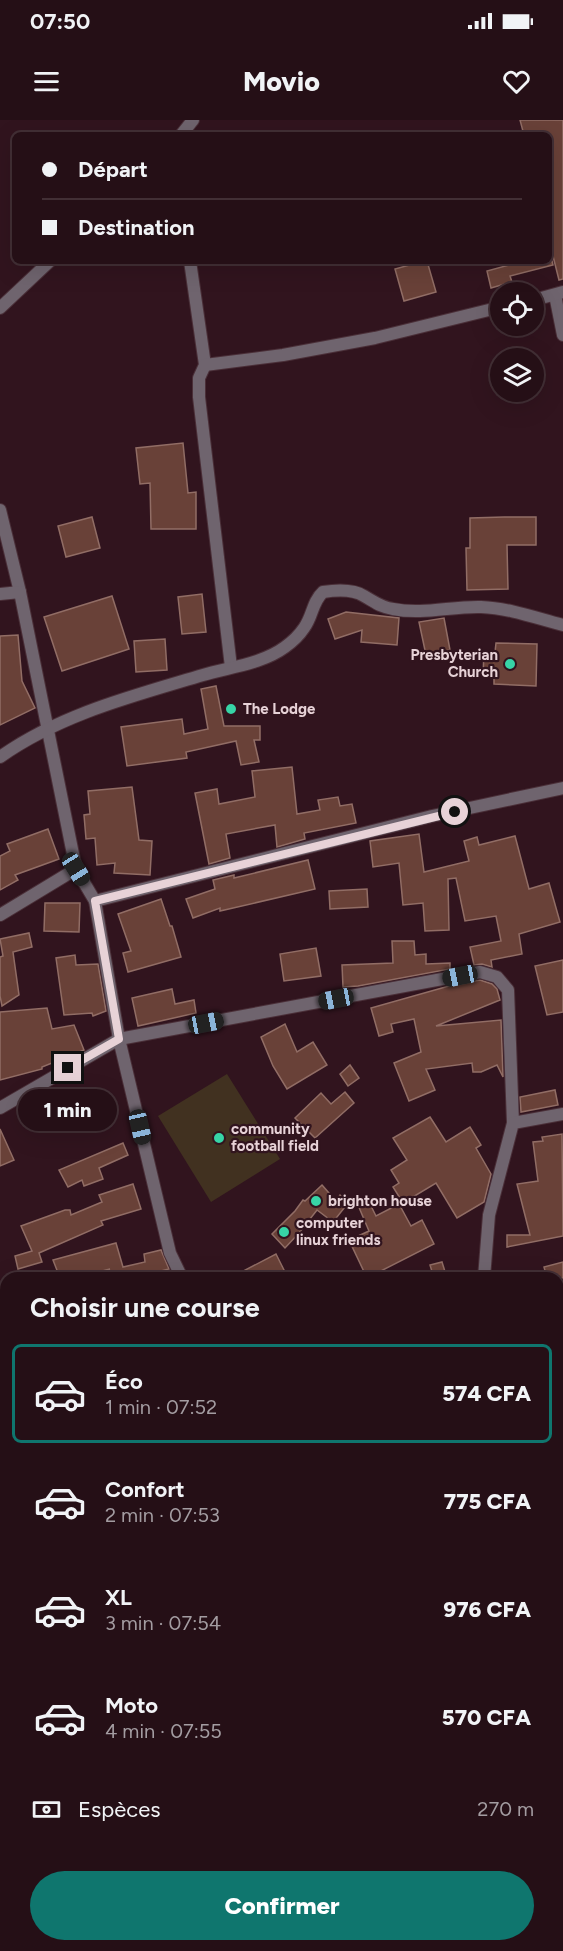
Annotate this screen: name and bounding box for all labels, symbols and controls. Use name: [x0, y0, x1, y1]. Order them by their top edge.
text: 07:50: [30, 8, 90, 35]
icon: menu: [30, 65, 63, 98]
text: Movio: [243, 65, 320, 98]
icon: heart: [500, 65, 533, 98]
text: Départ: [78, 156, 148, 183]
text: Destination: [78, 214, 195, 241]
map controls: [490, 282, 544, 402]
button: locate: [490, 282, 544, 336]
button: layers: [490, 348, 544, 402]
place label: Presbyterian Church: [410, 646, 498, 681]
marker: Presbyterian Church: [503, 657, 517, 671]
place label: The Lodge: [243, 700, 316, 718]
marker: The Lodge: [224, 702, 238, 716]
route start: [441, 798, 468, 825]
car: [59, 849, 93, 889]
car: [441, 964, 479, 988]
car: [317, 987, 355, 1011]
car: [187, 1011, 225, 1035]
route end: [54, 1054, 81, 1081]
callout: 1 min: [19, 1089, 118, 1131]
text: 1 min: [44, 1098, 91, 1122]
car: [127, 1107, 153, 1147]
place label: community football field: [231, 1120, 319, 1155]
marker: community football field: [212, 1131, 226, 1145]
place label: brighton house: [328, 1192, 433, 1210]
marker: brighton house: [309, 1194, 323, 1208]
place label: computer linux friends: [296, 1214, 381, 1249]
marker: computer linux friends: [277, 1225, 291, 1239]
text: Choisir une course: [30, 1291, 260, 1324]
icon: car: [33, 1367, 87, 1421]
text: Éco: [105, 1368, 143, 1395]
text: 574 CFA: [442, 1380, 531, 1407]
text: 1 min · 07:52: [105, 1395, 217, 1419]
icon: car: [33, 1475, 87, 1529]
text: Confort: [105, 1476, 185, 1503]
text: 775 CFA: [444, 1488, 531, 1515]
text: 2 min · 07:53: [105, 1503, 220, 1527]
icon: car: [33, 1583, 87, 1637]
text: XL: [105, 1584, 132, 1611]
text: 976 CFA: [443, 1596, 531, 1623]
text: 3 min · 07:54: [105, 1611, 221, 1635]
icon: car: [33, 1691, 87, 1745]
text: Moto: [105, 1692, 158, 1719]
text: 570 CFA: [442, 1704, 531, 1731]
text: 4 min · 07:55: [105, 1719, 222, 1743]
icon: cash: [30, 1793, 63, 1826]
text: Espèces: [78, 1796, 160, 1823]
text: 270 m: [477, 1797, 534, 1821]
button: Confirmer: [30, 1871, 534, 1940]

